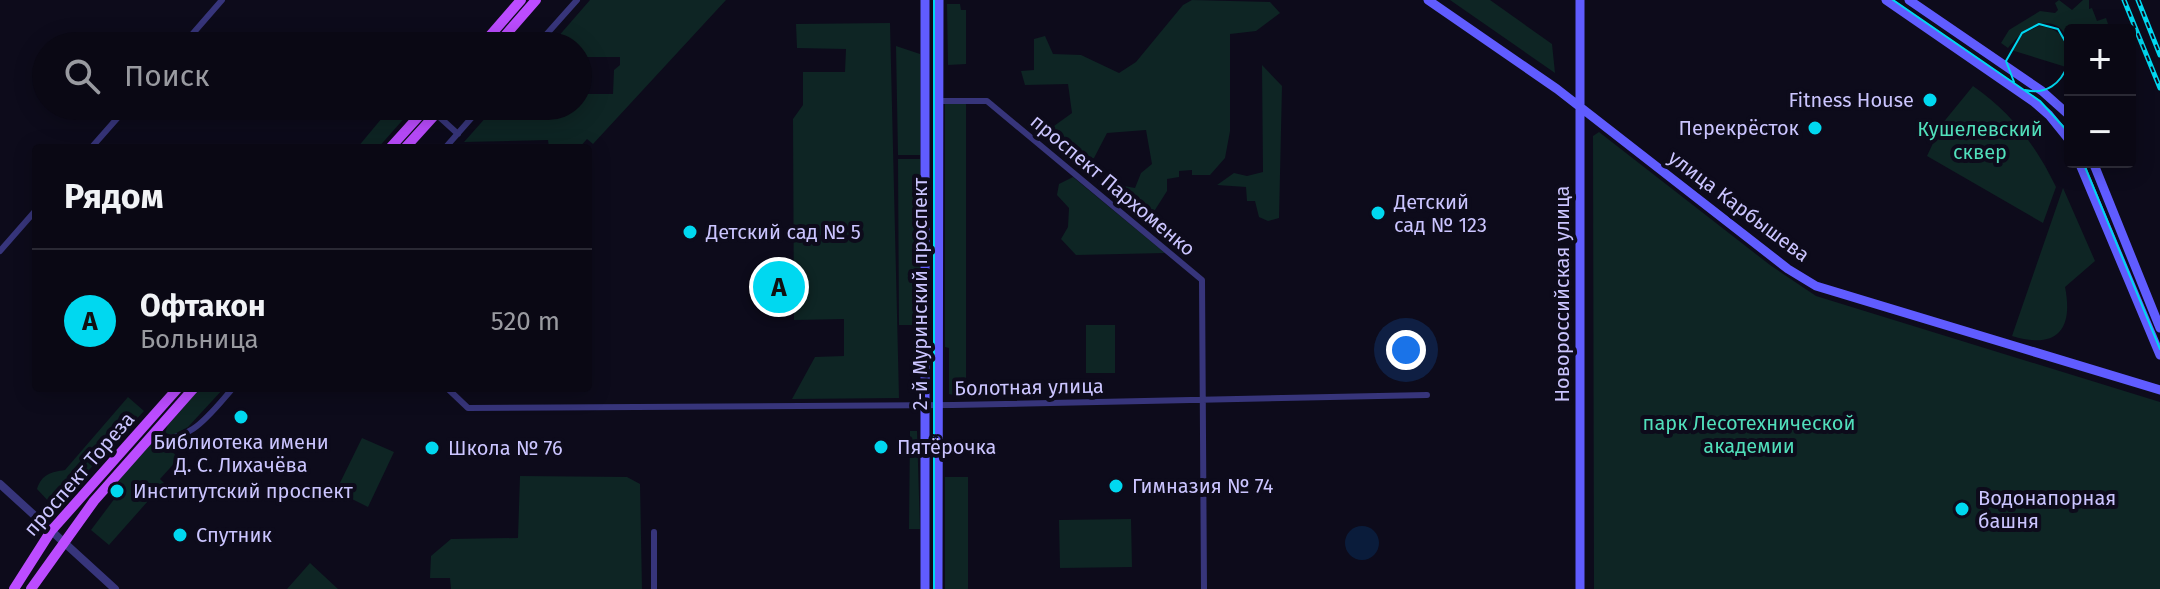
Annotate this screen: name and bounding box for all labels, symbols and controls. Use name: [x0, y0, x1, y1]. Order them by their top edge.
map controls: [2064, 24, 2136, 168]
button: +: [2064, 24, 2136, 96]
search box: [32, 32, 592, 120]
icon: search: [60, 54, 104, 98]
text: Поиск: [124, 58, 210, 94]
place label: Fitness House: [1788, 88, 1914, 112]
marker: Fitness House: [1921, 91, 1939, 109]
button: −: [2064, 96, 2136, 168]
street label: проспект Пархоменко: [1026, 109, 1200, 261]
place label: Перекрёсток: [1679, 116, 1800, 140]
park label: Кушелевский сквер: [1917, 117, 2043, 164]
marker: Перекрёсток: [1806, 119, 1824, 137]
street label: улица Карбышева: [1664, 145, 1814, 267]
text: Рядом: [64, 176, 163, 217]
street label: 2-й Муринский проспект: [908, 177, 932, 410]
street label: Новороссийская улица: [1550, 186, 1574, 403]
place label: Детский сад № 123: [1393, 190, 1487, 237]
marker: Детский сад № 123: [1369, 204, 1387, 222]
place label: Детский сад № 5: [705, 220, 861, 244]
marker: Детский сад № 5: [681, 223, 699, 241]
pin: A: [753, 257, 805, 317]
text: Офтакон: [140, 288, 266, 324]
text: A: [82, 306, 98, 337]
text: 520 m: [491, 306, 560, 337]
text: Больница: [140, 324, 259, 355]
your location: [1386, 330, 1426, 370]
street label: Болотная улица: [954, 374, 1104, 400]
street label: проспект Тореза: [19, 407, 139, 541]
marker: Библиотека имени Д. С. Лихачёва: [232, 408, 250, 426]
park label: парк Лесотехнической академии: [1643, 411, 1855, 458]
place label: Библиотека имени Д. С. Лихачёва: [153, 430, 329, 477]
place label: Пятёрочка: [897, 435, 997, 459]
place label: Школа № 76: [448, 436, 563, 460]
marker: Пятёрочка: [872, 438, 890, 456]
marker: Школа № 76: [423, 439, 441, 457]
place label: Гимназия № 74: [1132, 474, 1274, 498]
marker: Гимназия № 74: [1107, 477, 1125, 495]
place label: Институтский проспект: [133, 479, 354, 503]
marker: Институтский проспект: [108, 482, 126, 500]
place label: Водонапорная башня: [1978, 486, 2116, 533]
marker: Водонапорная башня: [1953, 500, 1971, 518]
place label: Спутник: [196, 523, 272, 547]
marker: Спутник: [171, 526, 189, 544]

